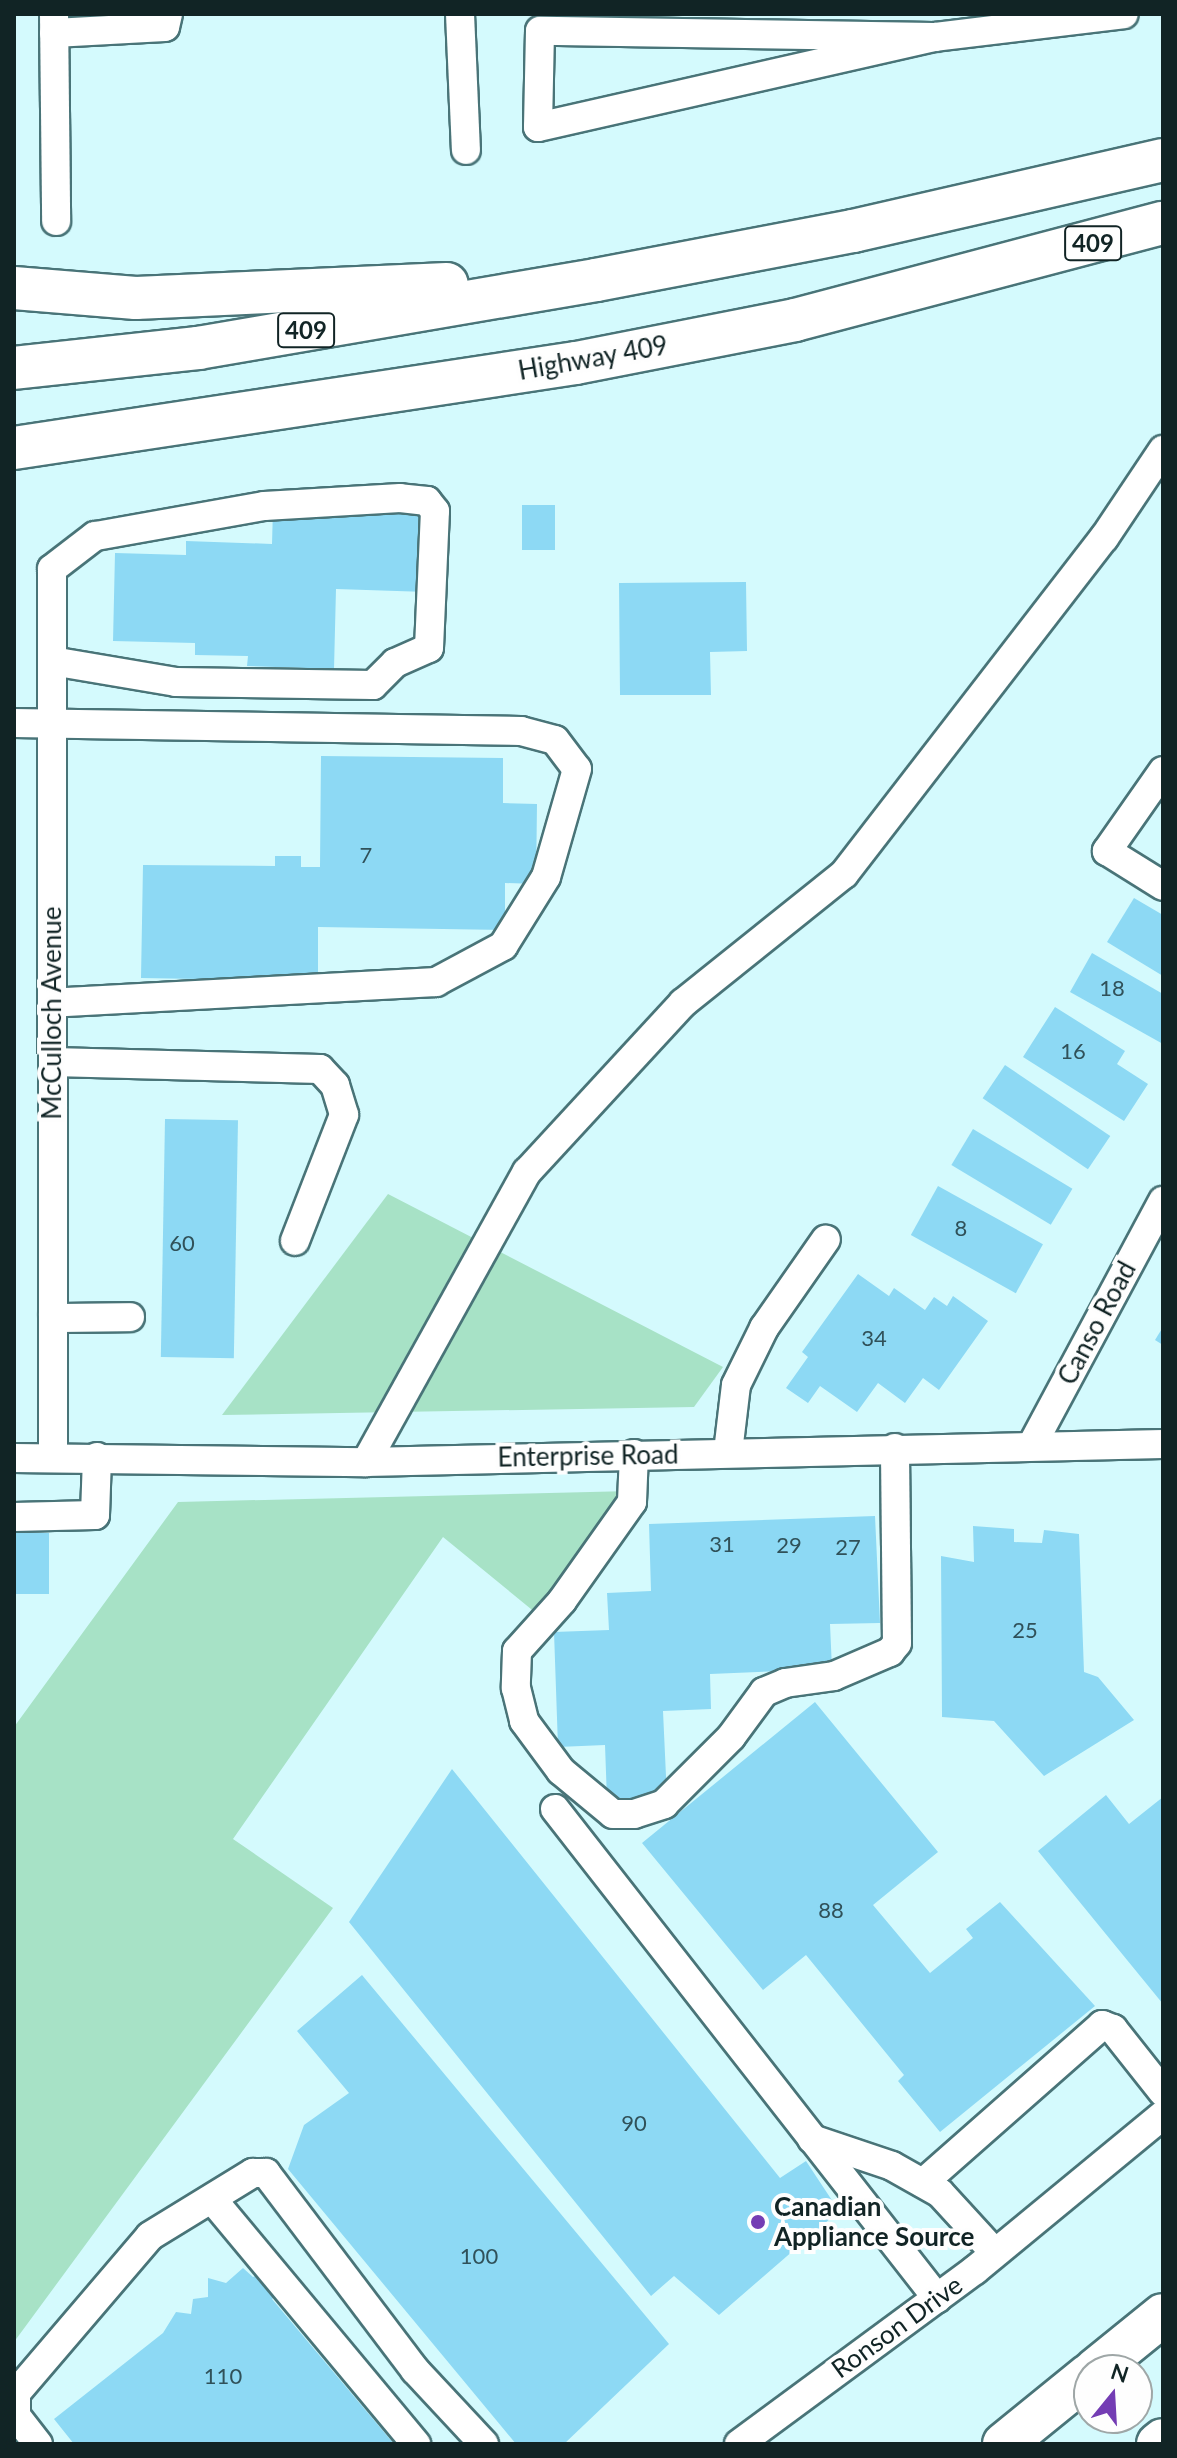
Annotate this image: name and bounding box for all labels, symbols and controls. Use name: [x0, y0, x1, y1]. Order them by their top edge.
road number: 409: [1063, 223, 1123, 263]
road number: 409: [276, 310, 336, 350]
street label: Highway 409: [515, 329, 671, 387]
house number: 7: [360, 842, 372, 868]
street label: McCulloch Avenue: [36, 906, 68, 1120]
house number: 18: [1099, 975, 1125, 1001]
house number: 16: [1060, 1038, 1086, 1064]
house number: 8: [955, 1215, 967, 1241]
house number: 60: [169, 1230, 195, 1256]
street label: Canso Road: [1052, 1256, 1142, 1390]
house number: 34: [861, 1325, 887, 1351]
street label: Enterprise Road: [497, 1439, 679, 1473]
house number: 31: [709, 1531, 735, 1557]
house number: 29: [776, 1532, 802, 1558]
house number: 27: [835, 1534, 861, 1560]
house number: 25: [1012, 1617, 1038, 1643]
house number: 88: [818, 1897, 844, 1923]
house number: 90: [621, 2110, 647, 2136]
place label: Canadian Appliance Source: [774, 2191, 974, 2252]
marker: Canadian Appliance Source: [749, 2213, 767, 2231]
house number: 100: [460, 2243, 498, 2269]
street label: Ronson Drive: [826, 2269, 968, 2385]
north arrow: [1073, 2354, 1153, 2434]
text: N: [1108, 2357, 1132, 2388]
house number: 110: [204, 2363, 242, 2389]

